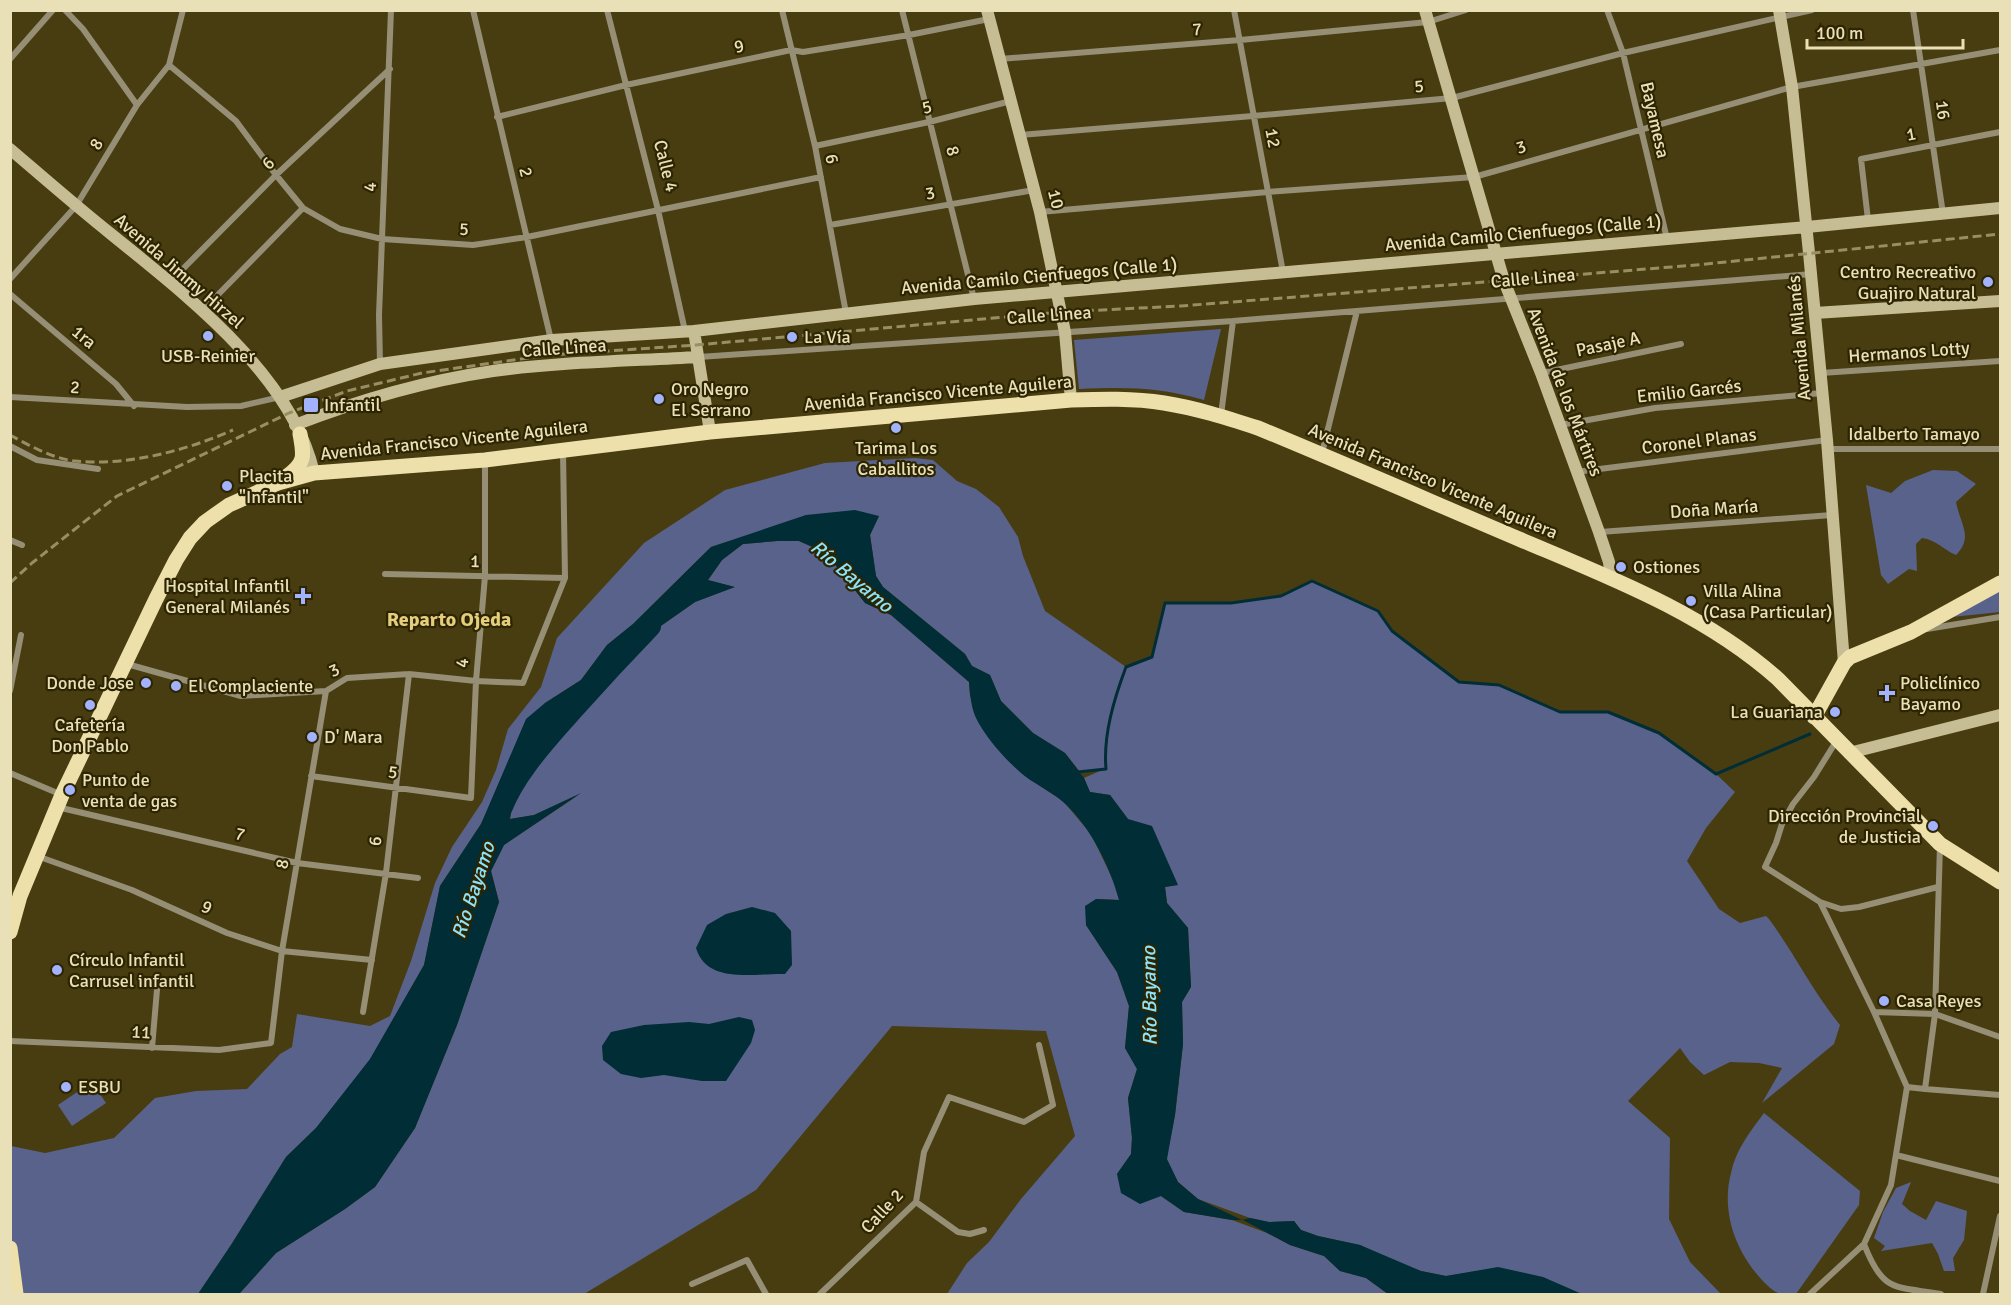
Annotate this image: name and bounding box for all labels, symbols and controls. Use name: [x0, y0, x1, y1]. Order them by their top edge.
scale bar: [1807, 12, 1963, 50]
street label: 7: [1191, 18, 1203, 40]
text: 100 m: [1816, 22, 1863, 44]
street label: 9: [732, 34, 746, 58]
street label: 5: [1413, 75, 1425, 97]
street label: Bayamesa: [1636, 80, 1674, 160]
street label: 5: [920, 95, 934, 119]
street label: 16: [1931, 99, 1955, 121]
street label: 1: [1904, 122, 1918, 146]
street label: 12: [1260, 126, 1286, 150]
street label: 8: [84, 134, 108, 154]
street label: 3: [1513, 135, 1529, 159]
street label: Calle 4: [649, 138, 683, 195]
street label: 8: [941, 143, 965, 159]
street label: 6: [257, 152, 279, 174]
street label: 6: [820, 152, 844, 166]
street label: 2: [514, 165, 538, 179]
street label: 4: [359, 181, 381, 192]
street label: 3: [923, 181, 937, 205]
street label: 10: [1043, 187, 1069, 211]
street label: Avenida Jimmy Hirzel: [110, 209, 248, 333]
street label: Avenida Camilo Cienfuegos (Calle 1): [1384, 210, 1662, 256]
street label: 5: [459, 218, 469, 240]
street label: Avenida Camilo Cienfuegos (Calle 1): [900, 253, 1178, 299]
place label: Centro Recreativo Guajiro Natural: [1840, 261, 1976, 304]
street label: Calle Linea: [1490, 263, 1576, 293]
street label: Avenida Milanés: [1783, 274, 1815, 402]
marker: Centro Recreativo Guajiro Natural: [1981, 275, 1995, 289]
street label: Calle Linea: [1006, 301, 1092, 329]
street label: Avenida de los Mártires: [1523, 305, 1607, 480]
street label: 1ra: [67, 320, 101, 354]
place label: La Vía: [804, 326, 851, 348]
street label: Pasaje A: [1574, 326, 1642, 362]
marker: USB-Reinier: [201, 329, 215, 343]
marker: La Vía: [785, 330, 799, 344]
street label: Calle Linea: [521, 334, 607, 362]
street label: Hermanos Lotty: [1848, 337, 1971, 367]
place label: USB-Reinier: [161, 345, 255, 367]
street label: Avenida Francisco Vicente Aguilera: [803, 370, 1073, 416]
street label: Emilio Garcés: [1636, 375, 1743, 407]
street label: 2: [69, 376, 81, 398]
place label: Oro Negro El Serrano: [671, 378, 751, 421]
marker: Oro Negro El Serrano: [652, 392, 666, 406]
place label: Infantil: [324, 394, 381, 416]
marker: Infantil: [302, 396, 320, 414]
street label: Avenida Francisco Vicente Aguilera: [319, 415, 589, 465]
street label: Avenida Francisco Vicente Aguilera: [1305, 418, 1561, 544]
marker: Tarima Los Caballitos: [889, 421, 903, 435]
street label: Coronel Planas: [1640, 423, 1758, 459]
street label: Idalberto Tamayo: [1848, 423, 1980, 445]
place label: Tarima Los Caballitos: [855, 437, 937, 480]
place label: Placita "Infantil": [239, 465, 309, 508]
marker: Placita "Infantil": [220, 479, 234, 493]
street label: Doña María: [1669, 495, 1759, 523]
water label: Río Bayamo: [805, 535, 899, 619]
street label: 1: [470, 550, 480, 572]
place label: Ostiones: [1633, 556, 1700, 578]
marker: Ostiones: [1614, 560, 1628, 574]
place label: Hospital Infantil General Milanés: [165, 575, 290, 618]
place label: Villa Alina (Casa Particular): [1703, 580, 1832, 623]
marker: Hospital Infantil General Milanés: [294, 587, 312, 605]
marker: Villa Alina (Casa Particular): [1684, 594, 1698, 608]
district label: Reparto Ojeda: [387, 607, 511, 632]
street label: 4: [451, 657, 473, 669]
street label: 3: [325, 658, 343, 682]
place label: Donde Jose: [46, 672, 134, 694]
place label: Policlínico Bayamo: [1900, 672, 1980, 715]
place label: El Complaciente: [188, 675, 313, 697]
marker: Donde Jose: [139, 676, 153, 690]
marker: El Complaciente: [169, 679, 183, 693]
marker: Policlínico Bayamo: [1878, 684, 1896, 702]
marker: Cafetería Don Pablo: [83, 698, 97, 712]
place label: La Guariana: [1730, 701, 1823, 723]
marker: La Guariana: [1828, 705, 1842, 719]
place label: Cafetería Don Pablo: [51, 714, 129, 757]
place label: D' Mara: [324, 726, 383, 748]
marker: D' Mara: [305, 730, 319, 744]
street label: 5: [387, 760, 399, 784]
place label: Punto de venta de gas: [82, 769, 177, 812]
marker: Punto de venta de gas: [63, 783, 77, 797]
place label: Dirección Provincial de Justicia: [1768, 805, 1921, 848]
marker: Dirección Provincial de Justicia: [1926, 819, 1940, 833]
street label: 7: [233, 822, 247, 846]
street label: 6: [364, 835, 386, 847]
water label: Río Bayamo: [446, 837, 501, 941]
street label: 8: [270, 857, 294, 871]
street label: 9: [198, 895, 216, 919]
water label: Río Bayamo: [1136, 944, 1163, 1046]
place label: Círculo Infantil Carrusel infantil: [69, 949, 194, 992]
marker: Círculo Infantil Carrusel infantil: [50, 963, 64, 977]
place label: Casa Reyes: [1896, 990, 1981, 1012]
marker: Casa Reyes: [1877, 994, 1891, 1008]
street label: 11: [131, 1021, 151, 1043]
place label: ESBU: [78, 1076, 121, 1098]
marker: ESBU: [59, 1080, 73, 1094]
street label: Calle 2: [856, 1184, 908, 1238]

